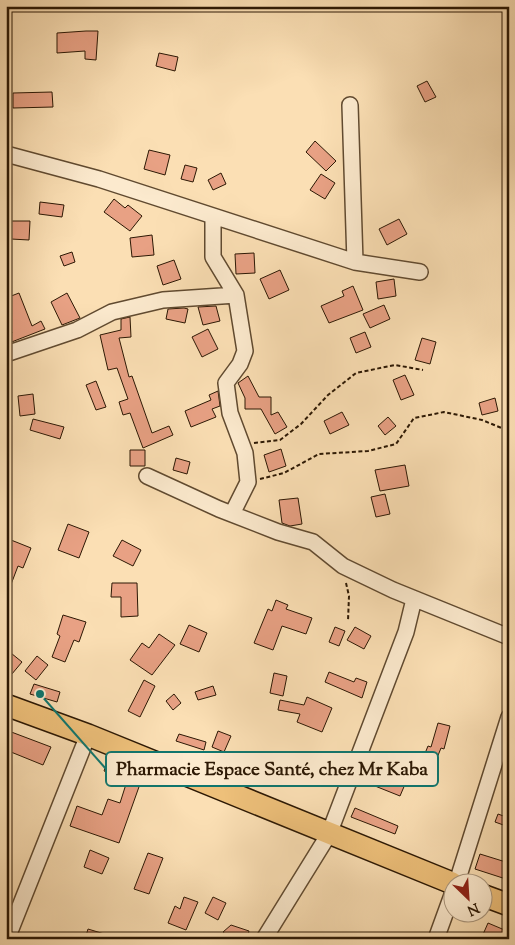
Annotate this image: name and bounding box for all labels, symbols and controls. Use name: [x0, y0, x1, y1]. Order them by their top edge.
callout: Pharmacie Espace Santé, chez Mr Kaba: [106, 752, 438, 786]
text: Pharmacie Espace Santé, chez Mr Kaba: [116, 757, 428, 784]
north arrow: [442, 872, 492, 922]
text: N: [463, 897, 482, 919]

